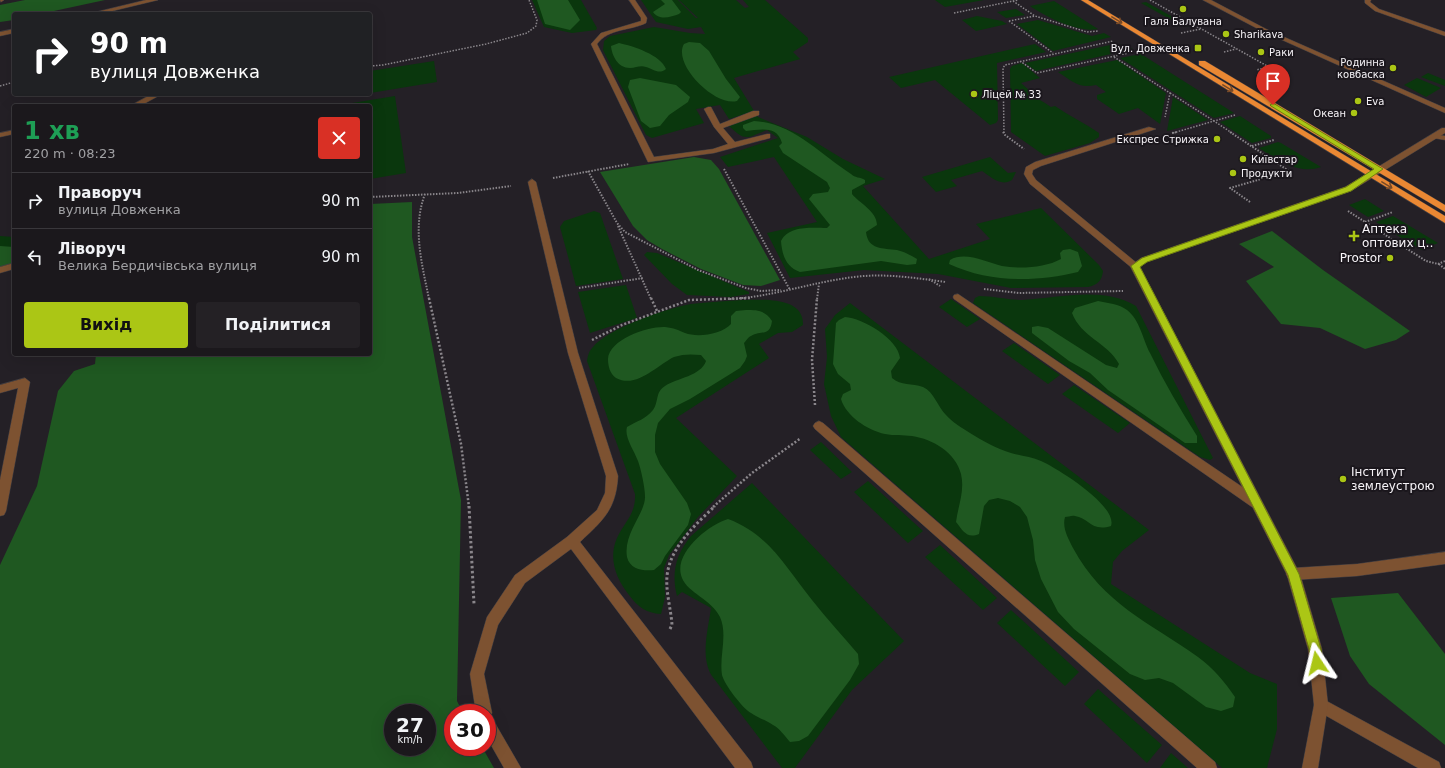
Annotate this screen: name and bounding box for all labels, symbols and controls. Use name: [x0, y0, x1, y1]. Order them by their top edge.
marker: Галя Балувана: [1178, 4, 1188, 14]
place label: Галя Балувана: [1144, 16, 1222, 27]
one-way arrow: [1111, 17, 1123, 25]
text: 90 m: [90, 27, 168, 60]
icon: right: [24, 28, 76, 80]
marker: Sharikava: [1221, 29, 1231, 39]
place label: Sharikava: [1234, 29, 1284, 40]
place label: Вул. Довженка: [1111, 43, 1190, 54]
marker: Вул. Довженка: [1193, 43, 1203, 53]
marker: Раки: [1256, 47, 1266, 57]
place label: Раки: [1269, 47, 1294, 58]
place label: Родинна ковбаска: [1337, 57, 1385, 80]
text: вулиця Довженка: [90, 61, 260, 82]
marker: Родинна ковбаска: [1388, 63, 1398, 73]
pin: [1256, 64, 1290, 105]
icon: arrive: [1262, 70, 1284, 92]
one-way arrow: [1222, 84, 1234, 92]
marker: Ліцей № 33: [969, 89, 979, 99]
place label: Ліцей № 33: [982, 89, 1041, 100]
marker: Eva: [1353, 96, 1363, 106]
place label: Eva: [1366, 96, 1384, 107]
place label: Океан: [1313, 108, 1346, 119]
marker: Океан: [1349, 108, 1359, 118]
text: 1 хв: [24, 117, 80, 145]
button: close: [318, 117, 360, 159]
place label: Експрес Стрижка: [1117, 134, 1209, 145]
marker: Експрес Стрижка: [1212, 134, 1222, 144]
text: 220 m · 08:23: [24, 146, 115, 161]
marker: Київстар: [1238, 154, 1248, 164]
place label: Київстар: [1251, 154, 1297, 165]
marker: Продукти: [1228, 168, 1238, 178]
place label: Продукти: [1241, 168, 1292, 179]
one-way arrow: [1381, 181, 1393, 189]
text: Праворуч: [58, 184, 142, 202]
icon: right: [24, 190, 46, 212]
text: 90 m: [322, 192, 360, 210]
text: вулиця Довженка: [58, 202, 181, 217]
place label: Аптека оптових ц‥: [1362, 222, 1433, 250]
marker: Аптека оптових ц‥: [1349, 231, 1359, 241]
text: Ліворуч: [58, 240, 126, 258]
icon: left: [24, 246, 46, 268]
text: 90 m: [322, 248, 360, 266]
place label: Prostor: [1340, 251, 1382, 265]
marker: Prostor: [1385, 253, 1395, 263]
text: Велика Бердичівська вулиця: [58, 258, 257, 273]
button: Вихід: [24, 302, 188, 348]
button: Поділитися: [196, 302, 360, 348]
place label: Інститут землеустрою: [1351, 465, 1435, 493]
marker: Інститут землеустрою: [1338, 474, 1348, 484]
position arrow: [1296, 642, 1338, 684]
speed limit sign: 30: [444, 704, 496, 756]
text: 27: [396, 713, 424, 737]
text: km/h: [397, 734, 423, 745]

